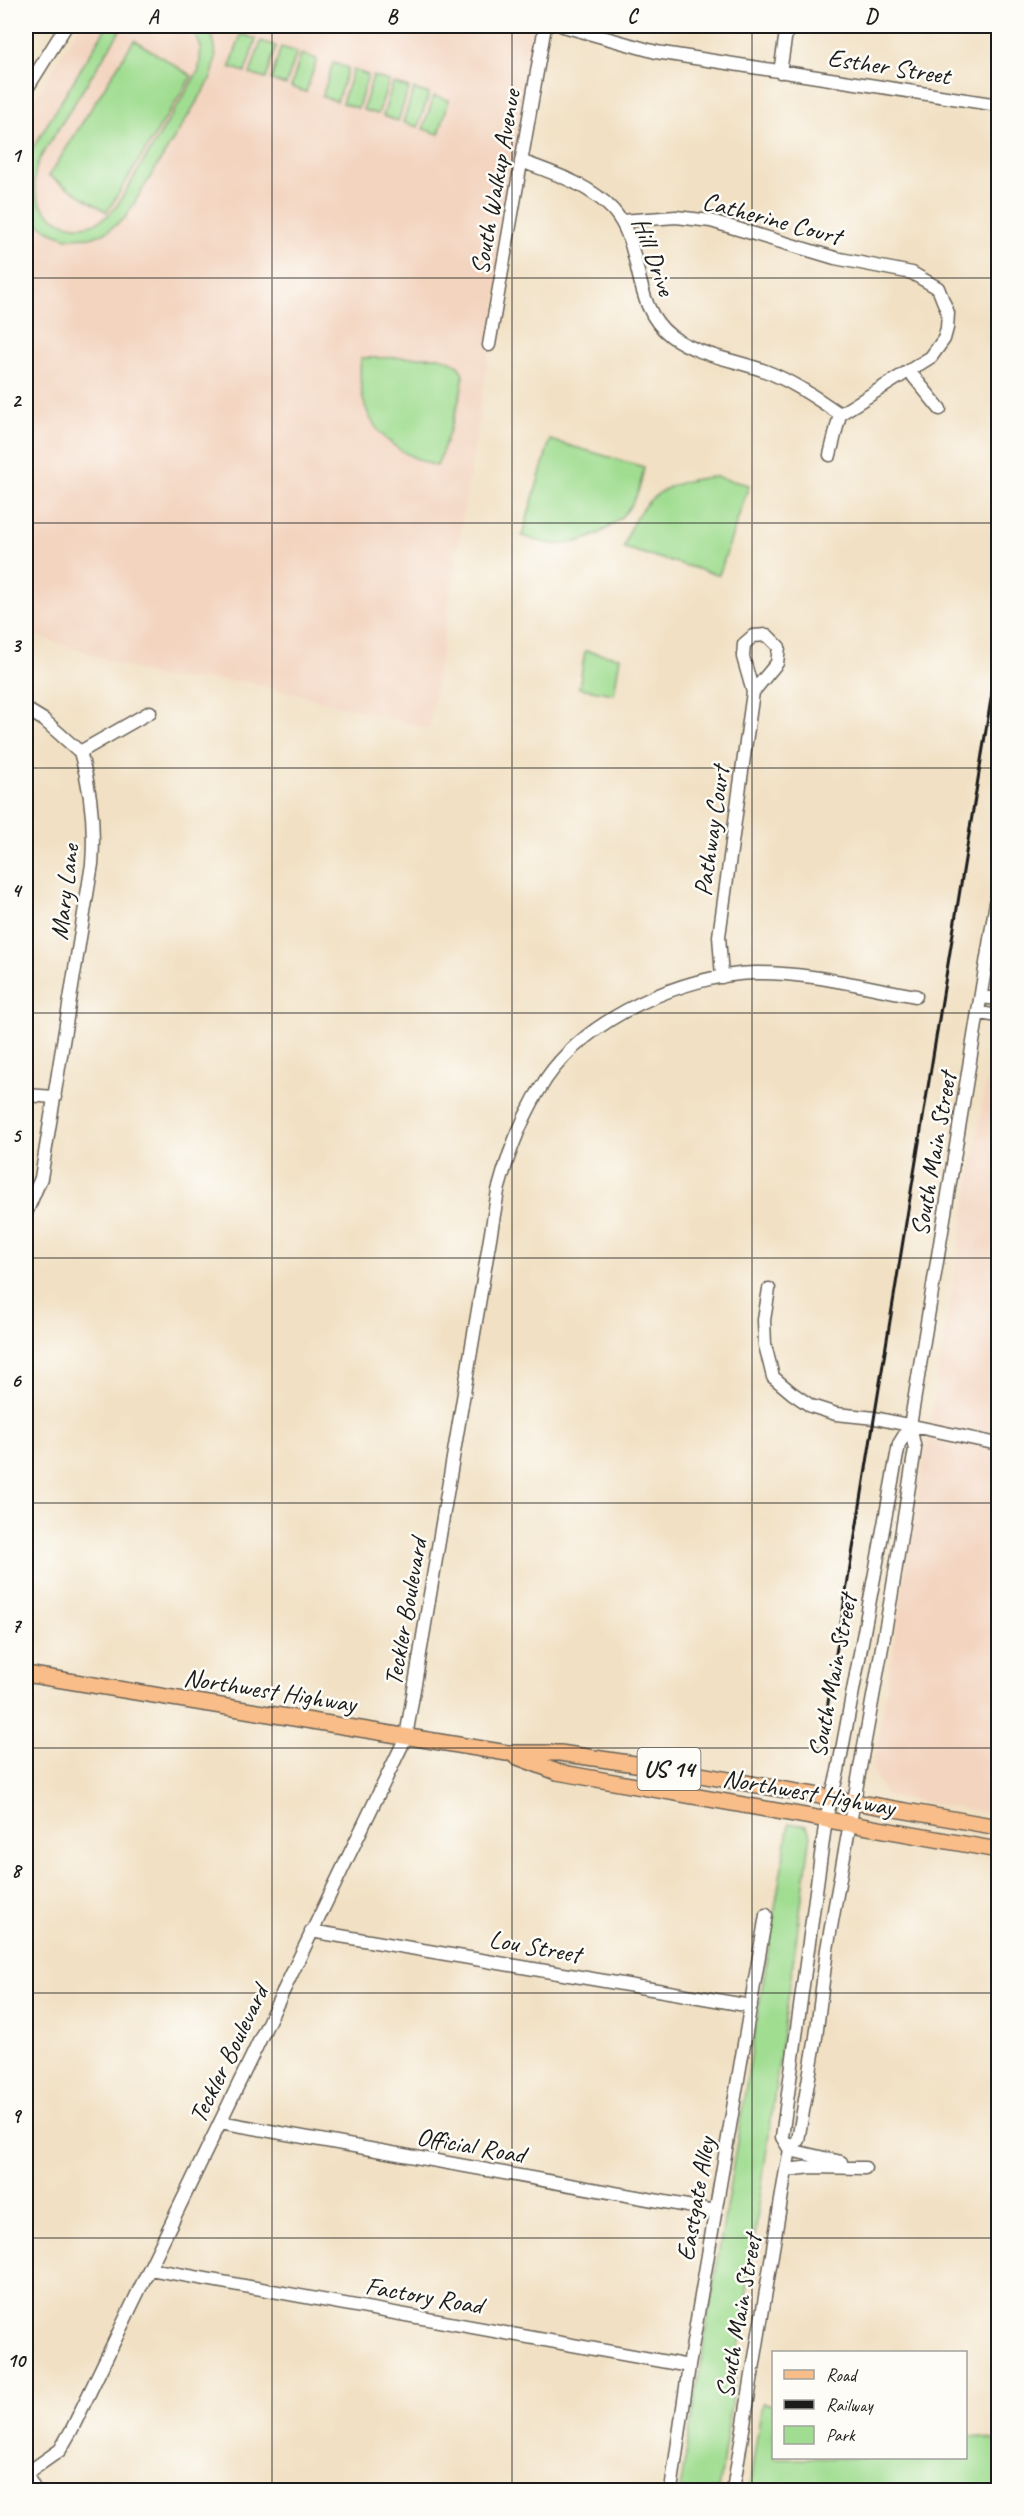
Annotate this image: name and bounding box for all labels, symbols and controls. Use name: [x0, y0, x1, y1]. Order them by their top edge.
text: A: [148, 4, 160, 29]
text: B: [387, 4, 399, 29]
text: C: [627, 4, 639, 29]
text: D: [865, 4, 879, 29]
street label: Esther Street: [825, 41, 955, 93]
street label: South Walkup Avenue: [463, 85, 528, 277]
text: 1: [12, 143, 23, 168]
street label: Catherine Court: [699, 184, 848, 254]
street label: Hill Drive: [624, 212, 683, 301]
text: 2: [12, 388, 23, 413]
text: 3: [12, 633, 23, 658]
street label: Pathway Court: [686, 761, 737, 898]
street label: Mary Lane: [42, 841, 87, 942]
text: 4: [12, 878, 24, 903]
street label: South Main Street: [903, 1066, 965, 1239]
text: 5: [12, 1123, 23, 1148]
text: 6: [11, 1368, 22, 1393]
street label: Teckler Boulevard: [376, 1532, 435, 1688]
street label: South Main Street: [800, 1588, 865, 1761]
text: 7: [12, 1613, 23, 1638]
street label: Northwest Highway: [181, 1661, 360, 1721]
road number: US 14: [638, 1748, 700, 1790]
street label: Northwest Highway: [720, 1761, 899, 1824]
text: 8: [12, 1858, 24, 1883]
street label: Lou Street: [487, 1922, 587, 1971]
street label: Teckler Boulevard: [181, 1977, 278, 2129]
text: 9: [12, 2103, 23, 2128]
street label: Official Road: [414, 2120, 531, 2172]
street label: Eastgate Alley: [668, 2133, 723, 2263]
street label: South Main Street: [708, 2228, 770, 2401]
street label: Factory Road: [363, 2269, 489, 2323]
text: 10: [7, 2348, 27, 2373]
legend: [772, 2351, 967, 2459]
text: Road: [826, 2364, 859, 2386]
text: Railway: [826, 2394, 874, 2416]
text: Park: [826, 2424, 856, 2446]

